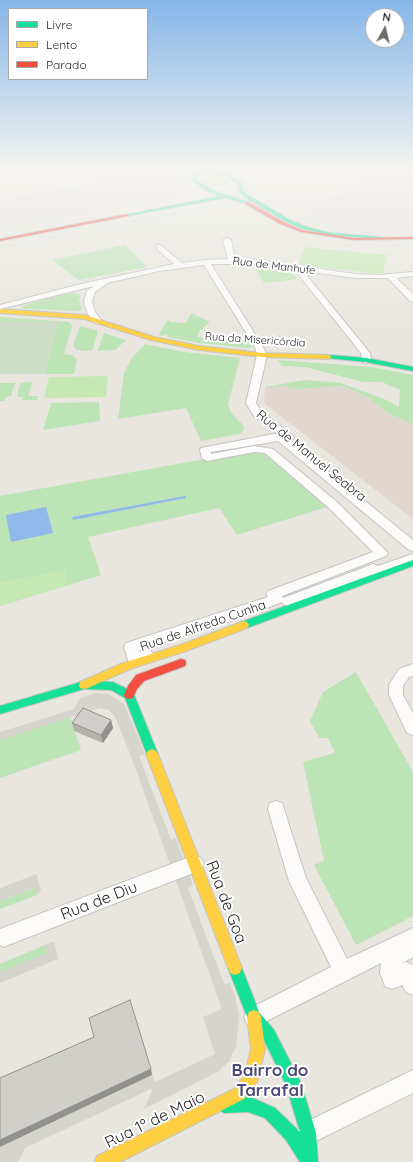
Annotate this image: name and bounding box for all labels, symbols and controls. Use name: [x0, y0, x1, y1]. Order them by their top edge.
legend: [8, 8, 148, 80]
north arrow: [365, 8, 405, 48]
text: N: [382, 10, 392, 25]
text: Livre: [46, 17, 72, 32]
text: Lento: [46, 37, 77, 52]
text: Parado: [46, 57, 87, 72]
street label: Rua de Manhufe: [232, 254, 316, 278]
street label: Rua da Misericórdia: [204, 330, 306, 350]
street label: Rua de Manuel Seabra: [253, 407, 369, 505]
street label: Rua de Alfredo Cunha: [138, 597, 268, 655]
street label: Rua de Goa: [201, 858, 251, 946]
street label: Rua de Diu: [58, 878, 140, 924]
district label: Bairro do Tarrafal: [232, 1061, 308, 1101]
street label: Rua 1º de Maio: [102, 1088, 208, 1152]

